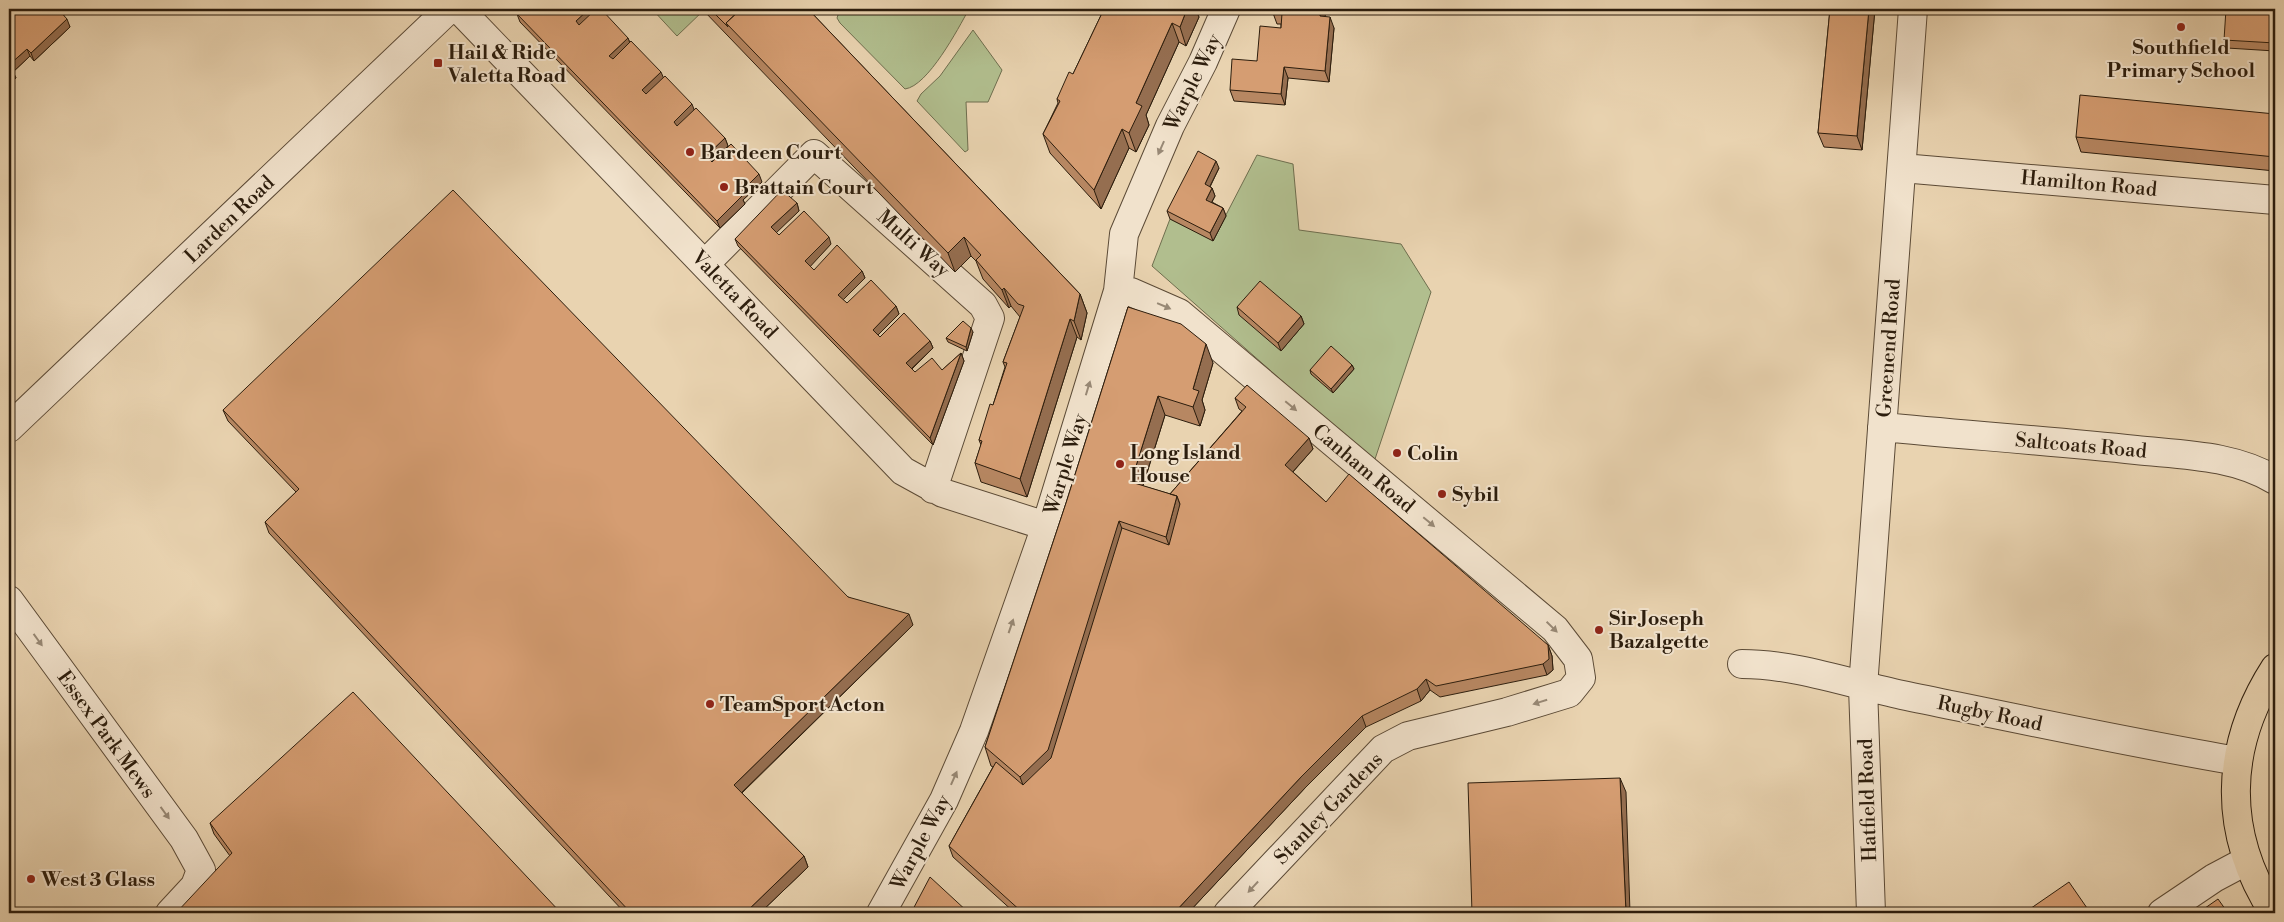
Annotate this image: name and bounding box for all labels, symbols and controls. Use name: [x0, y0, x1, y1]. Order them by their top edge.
marker: Southfield Primary School: [2175, 21, 2187, 33]
street label: Warple Way: [1159, 30, 1228, 136]
place label: Southfield Primary School: [2107, 36, 2256, 84]
place label: Hail & Ride Valetta Road: [447, 41, 567, 89]
marker: Hail & Ride Valetta Road: [432, 57, 444, 69]
place label: Bardeen Court: [700, 141, 842, 166]
one-way arrow: [1156, 141, 1164, 155]
marker: Bardeen Court: [684, 146, 696, 158]
street label: Hamilton Road: [2020, 166, 2159, 203]
street label: Larden Road: [180, 170, 281, 269]
place label: Brattain Court: [734, 176, 874, 201]
marker: Brattain Court: [718, 181, 730, 193]
street label: Multi Way: [871, 205, 955, 283]
street label: Valetta Road: [685, 245, 783, 345]
street label: Greenend Road: [1872, 277, 1907, 418]
one-way arrow: [1157, 303, 1171, 311]
one-way arrow: [1084, 380, 1092, 395]
one-way arrow: [1285, 400, 1298, 411]
street label: Warple Way: [1039, 411, 1094, 519]
street label: Canham Road: [1307, 419, 1420, 520]
street label: Saltcoats Road: [2014, 428, 2148, 465]
place label: Long Island House: [1130, 441, 1241, 489]
place label: Colin: [1407, 442, 1459, 467]
marker: Colin: [1391, 447, 1403, 459]
marker: Long Island House: [1114, 458, 1126, 470]
place label: Sybil: [1452, 483, 1499, 508]
marker: Sybil: [1436, 488, 1448, 500]
one-way arrow: [1422, 516, 1434, 528]
place label: Sir Joseph Bazalgette: [1609, 607, 1709, 655]
one-way arrow: [1008, 618, 1015, 633]
one-way arrow: [1546, 621, 1558, 633]
marker: Sir Joseph Bazalgette: [1593, 624, 1605, 636]
one-way arrow: [32, 633, 43, 646]
street label: Essex Park Mews: [51, 666, 161, 804]
street label: Rugby Road: [1935, 691, 2045, 738]
place label: TeamSport Acton: [720, 693, 885, 718]
marker: TeamSport Acton: [704, 698, 716, 710]
one-way arrow: [1533, 698, 1548, 706]
street label: Hatfield Road: [1854, 737, 1883, 862]
street label: Stanley Gardens: [1269, 748, 1389, 870]
one-way arrow: [950, 771, 958, 785]
street label: Warple Way: [885, 790, 957, 896]
one-way arrow: [159, 806, 170, 819]
place label: West 3 Glass: [40, 868, 155, 893]
marker: West 3 Glass: [25, 873, 37, 885]
one-way arrow: [1247, 881, 1259, 893]

